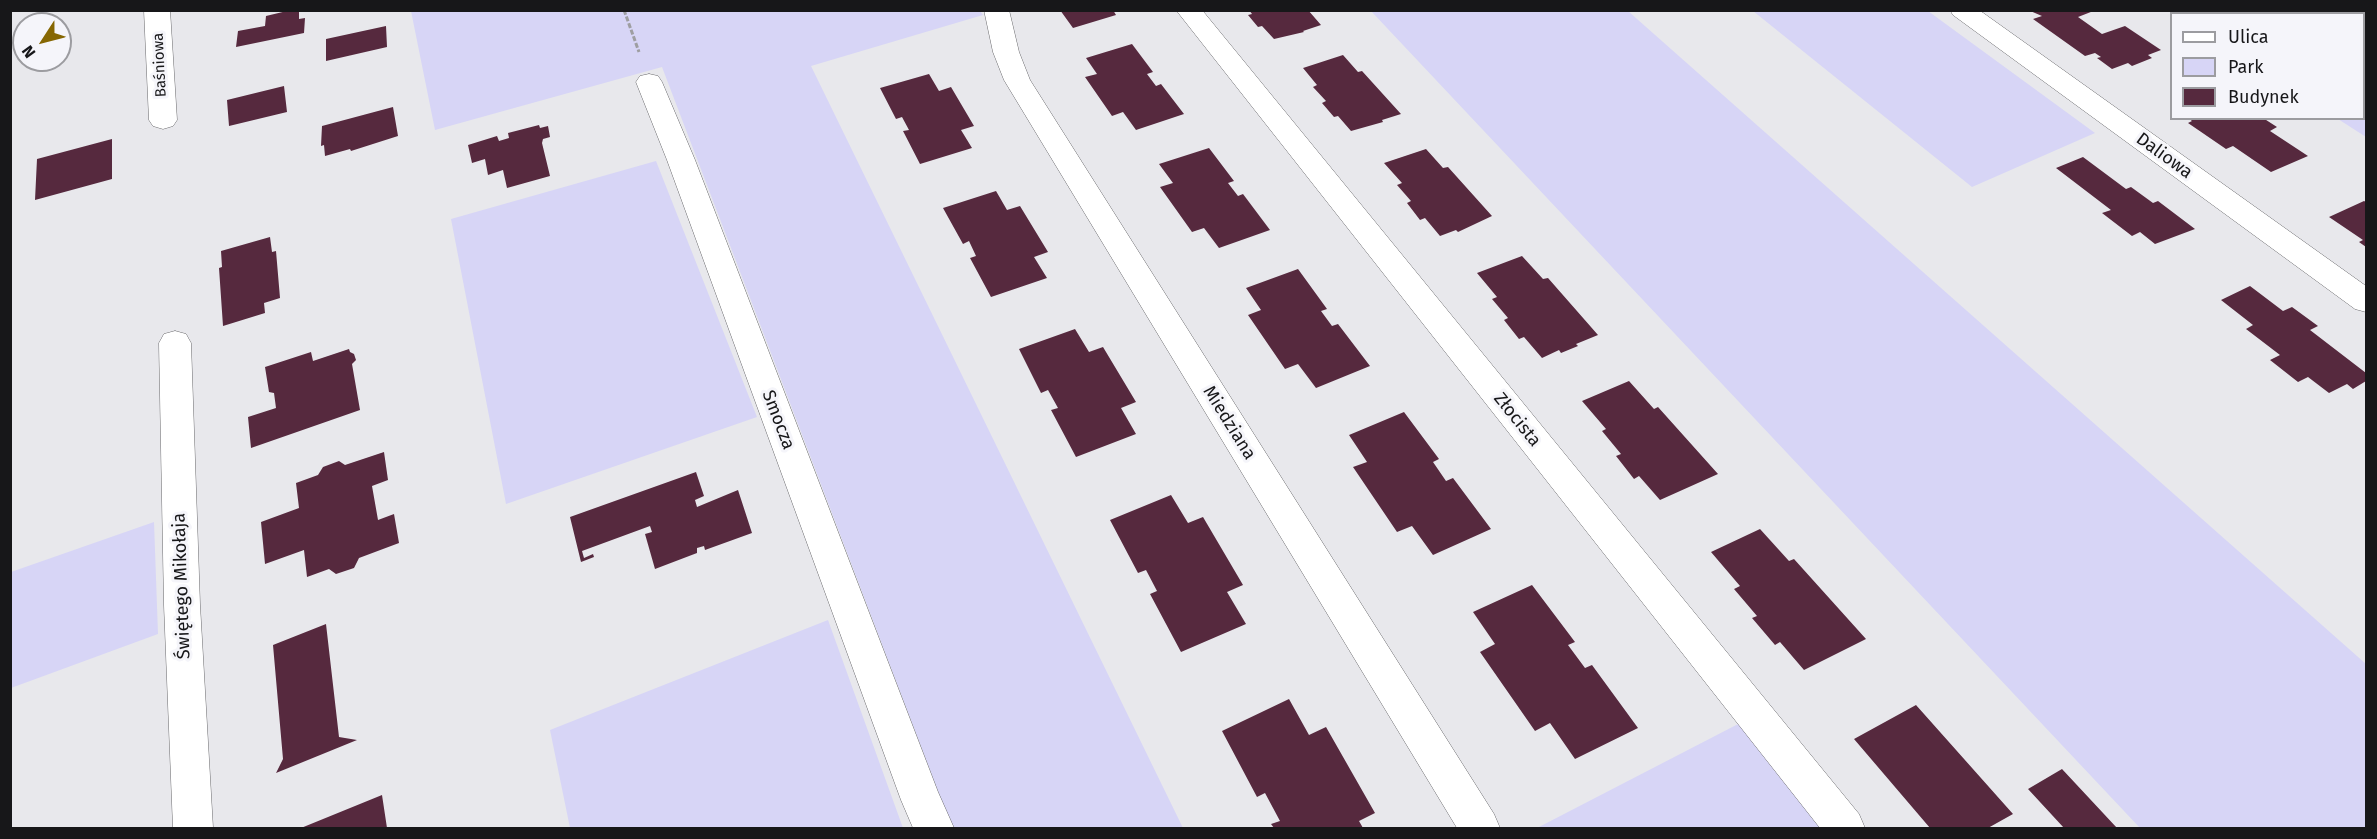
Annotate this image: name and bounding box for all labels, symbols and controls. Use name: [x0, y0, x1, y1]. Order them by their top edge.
north arrow: [12, 12, 72, 72]
legend: [2170, 12, 2365, 120]
text: Ulica: [2228, 26, 2268, 48]
street label: Baśniowa: [149, 32, 171, 98]
text: N: [18, 42, 39, 62]
text: Park: [2228, 56, 2263, 78]
text: Budynek: [2228, 86, 2299, 108]
street label: Daliowa: [2132, 128, 2196, 184]
street label: Miedziana: [1198, 382, 1260, 464]
street label: Smocza: [757, 387, 799, 453]
street label: Złocista: [1489, 389, 1545, 451]
street label: Świętego Mikołaja: [169, 512, 195, 660]

